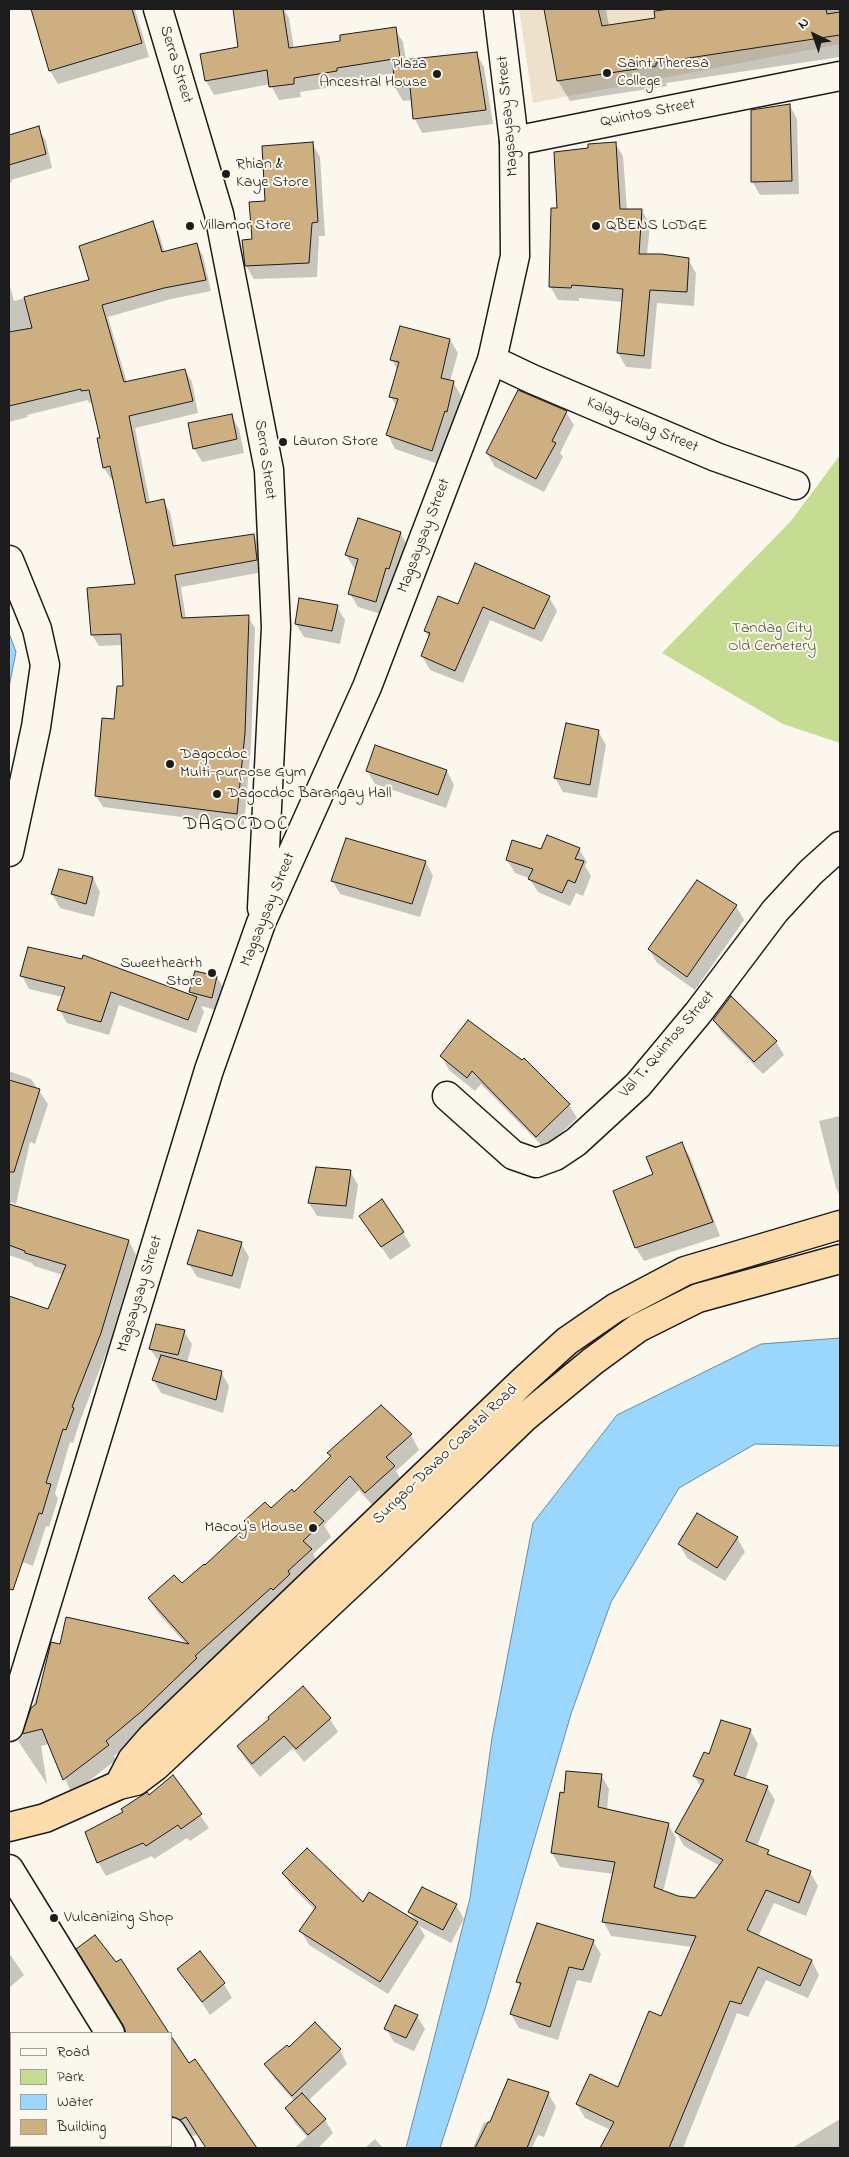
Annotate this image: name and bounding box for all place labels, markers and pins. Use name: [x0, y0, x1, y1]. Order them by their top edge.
place label: Saint Theresa College: [617, 54, 709, 92]
place label: Plaza Ancestral House: [319, 55, 427, 93]
marker: Saint Theresa College: [601, 67, 613, 79]
marker: Plaza Ancestral House: [431, 68, 443, 80]
place label: Rhian & Kaye Store: [236, 155, 309, 193]
marker: Rhian & Kaye Store: [220, 168, 232, 180]
place label: Villamor Store: [200, 216, 291, 236]
place label: QBENS LODGE: [606, 216, 707, 236]
marker: Villamor Store: [184, 220, 196, 232]
marker: QBENS LODGE: [590, 220, 602, 232]
place label: Lauron Store: [293, 432, 378, 452]
marker: Lauron Store: [277, 436, 289, 448]
place label: Dagocdoc Multi-purpose Gym: [180, 745, 306, 783]
marker: Dagocdoc Multi-purpose Gym: [164, 758, 176, 770]
place label: Dagocdoc Barangay Hall: [227, 784, 391, 804]
marker: Dagocdoc Barangay Hall: [211, 788, 223, 800]
place label: Sweethearth Store: [120, 954, 202, 992]
marker: Sweethearth Store: [206, 967, 218, 979]
place label: Macoy's House: [204, 1518, 303, 1538]
marker: Macoy's House: [307, 1522, 319, 1534]
place label: Vulcanizing Shop: [64, 1908, 173, 1928]
marker: Vulcanizing Shop: [48, 1912, 60, 1924]

